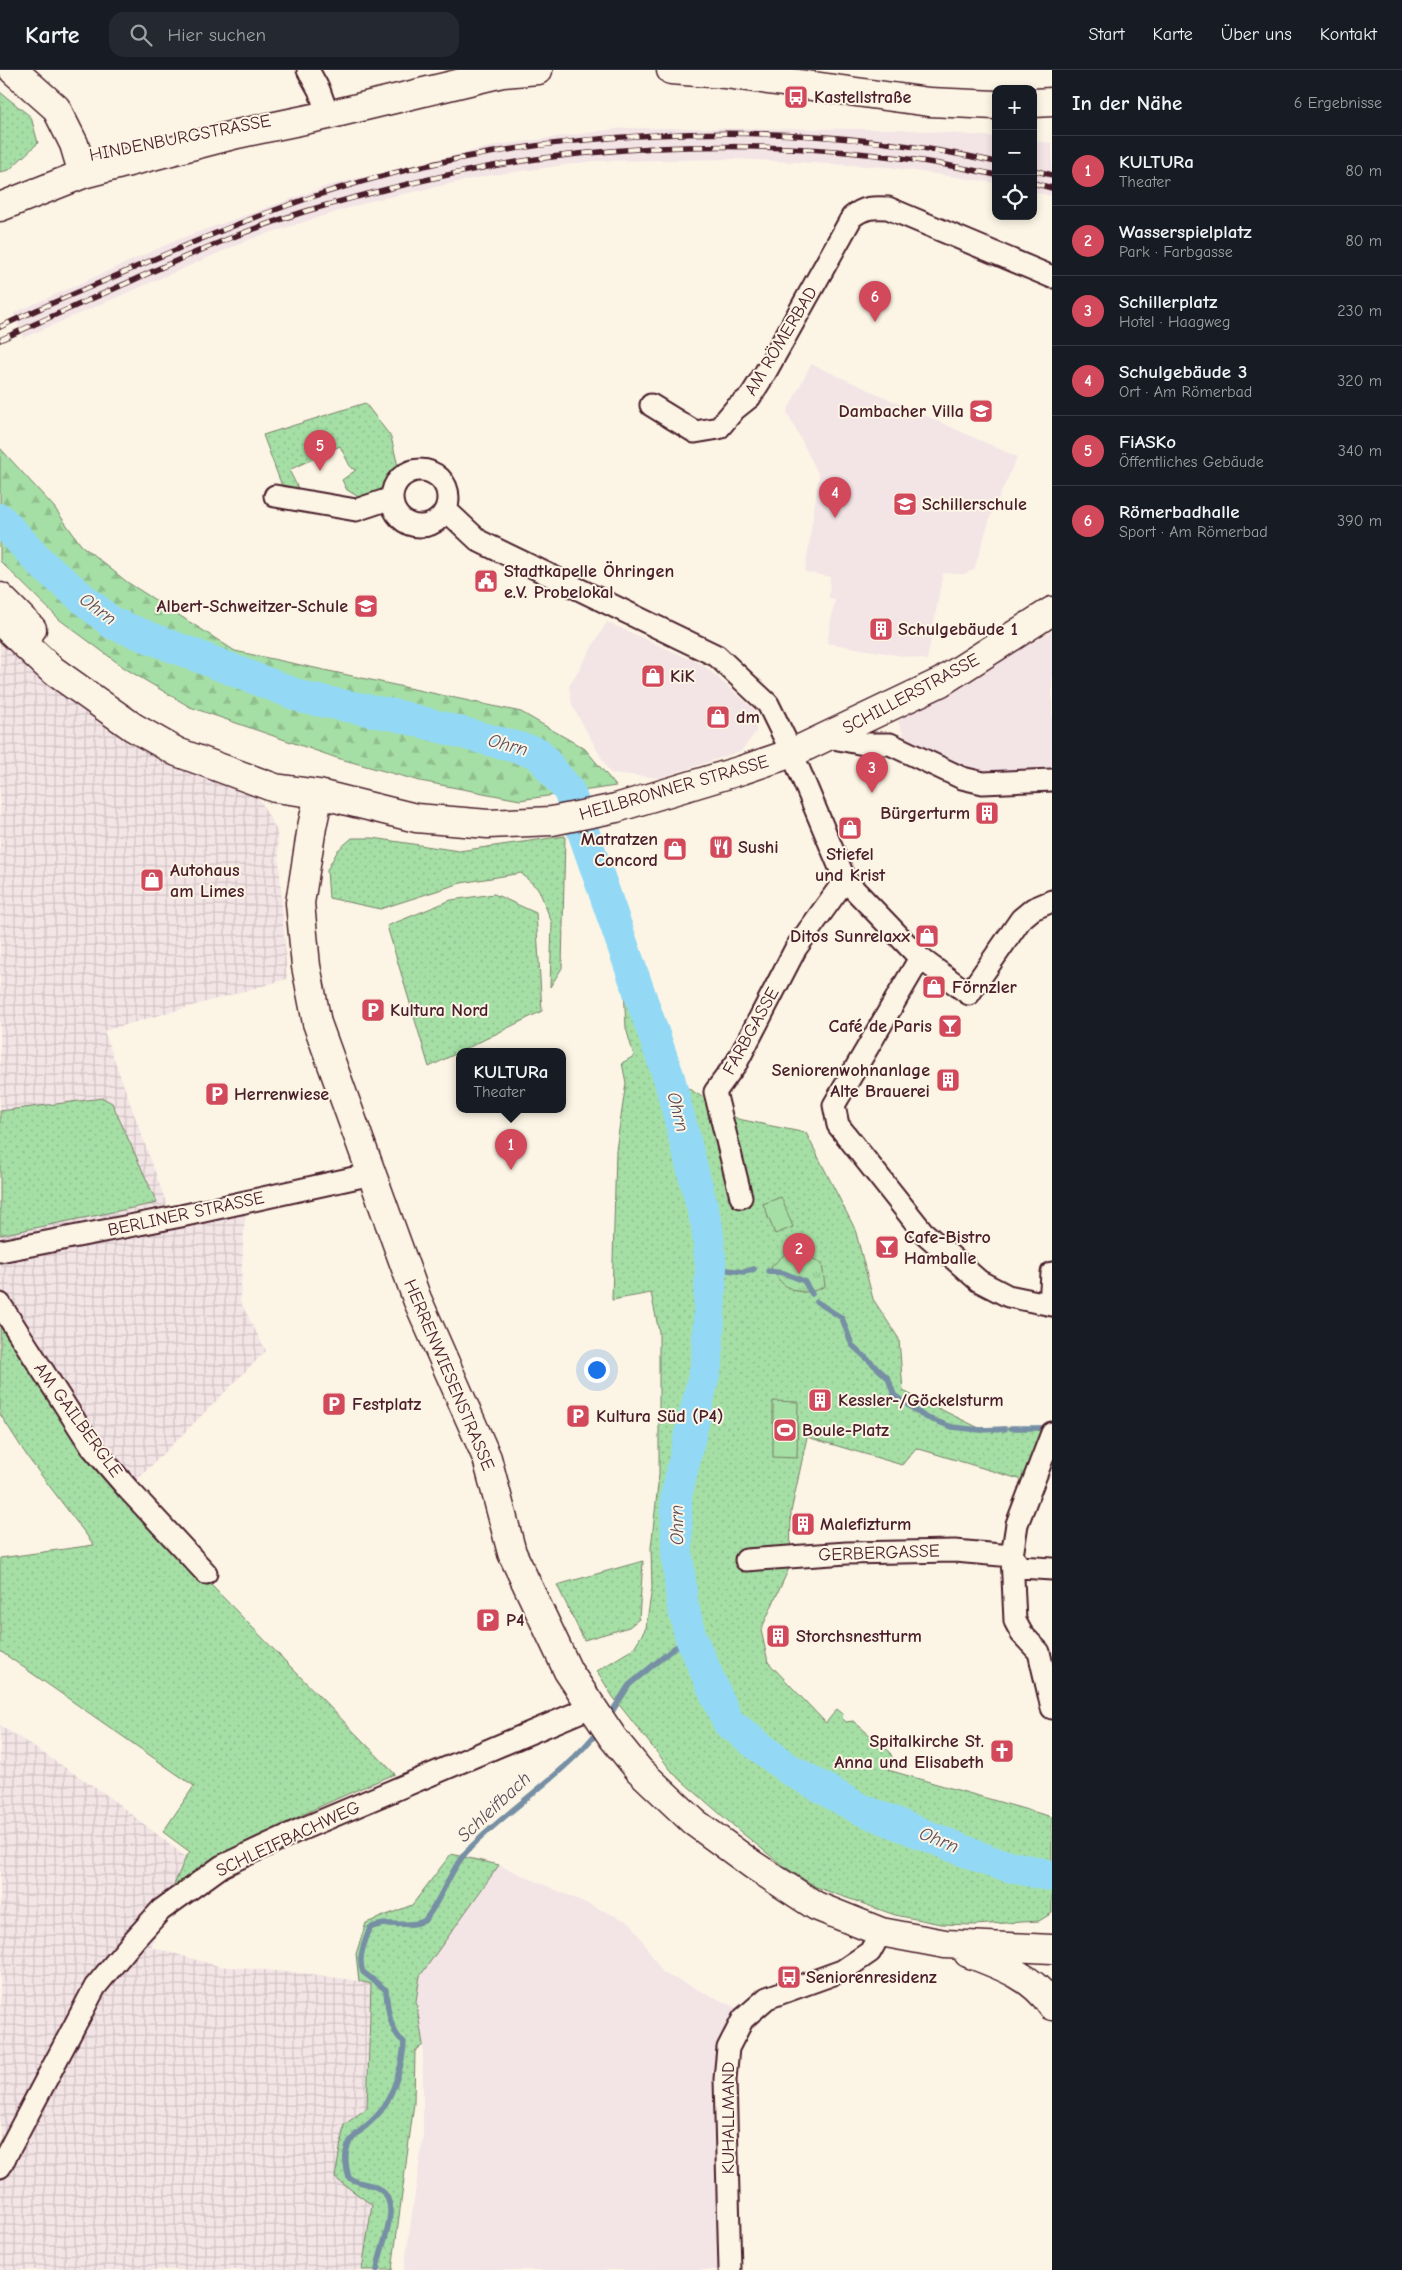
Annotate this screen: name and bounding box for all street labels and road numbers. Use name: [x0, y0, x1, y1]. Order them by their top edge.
street label: HINDENBURGSTRASSE: [87, 110, 273, 166]
street label: AM RÖMERBAD: [740, 283, 822, 399]
street label: SCHILLERSTRASSE: [839, 649, 983, 739]
street label: HEILBRONNER STRASSE: [577, 751, 771, 825]
street label: FARBGASSE: [718, 984, 784, 1078]
street label: BERLINER STRASSE: [106, 1187, 266, 1241]
street label: HERRENWIESENSTRASSE: [399, 1276, 499, 1474]
street label: AM GAILBERGLE: [29, 1359, 127, 1481]
street label: GERBERGASSE: [818, 1540, 940, 1566]
street label: SCHLEIFBACHWEG: [213, 1796, 363, 1882]
street label: KUHALLMAND: [718, 2062, 739, 2174]

